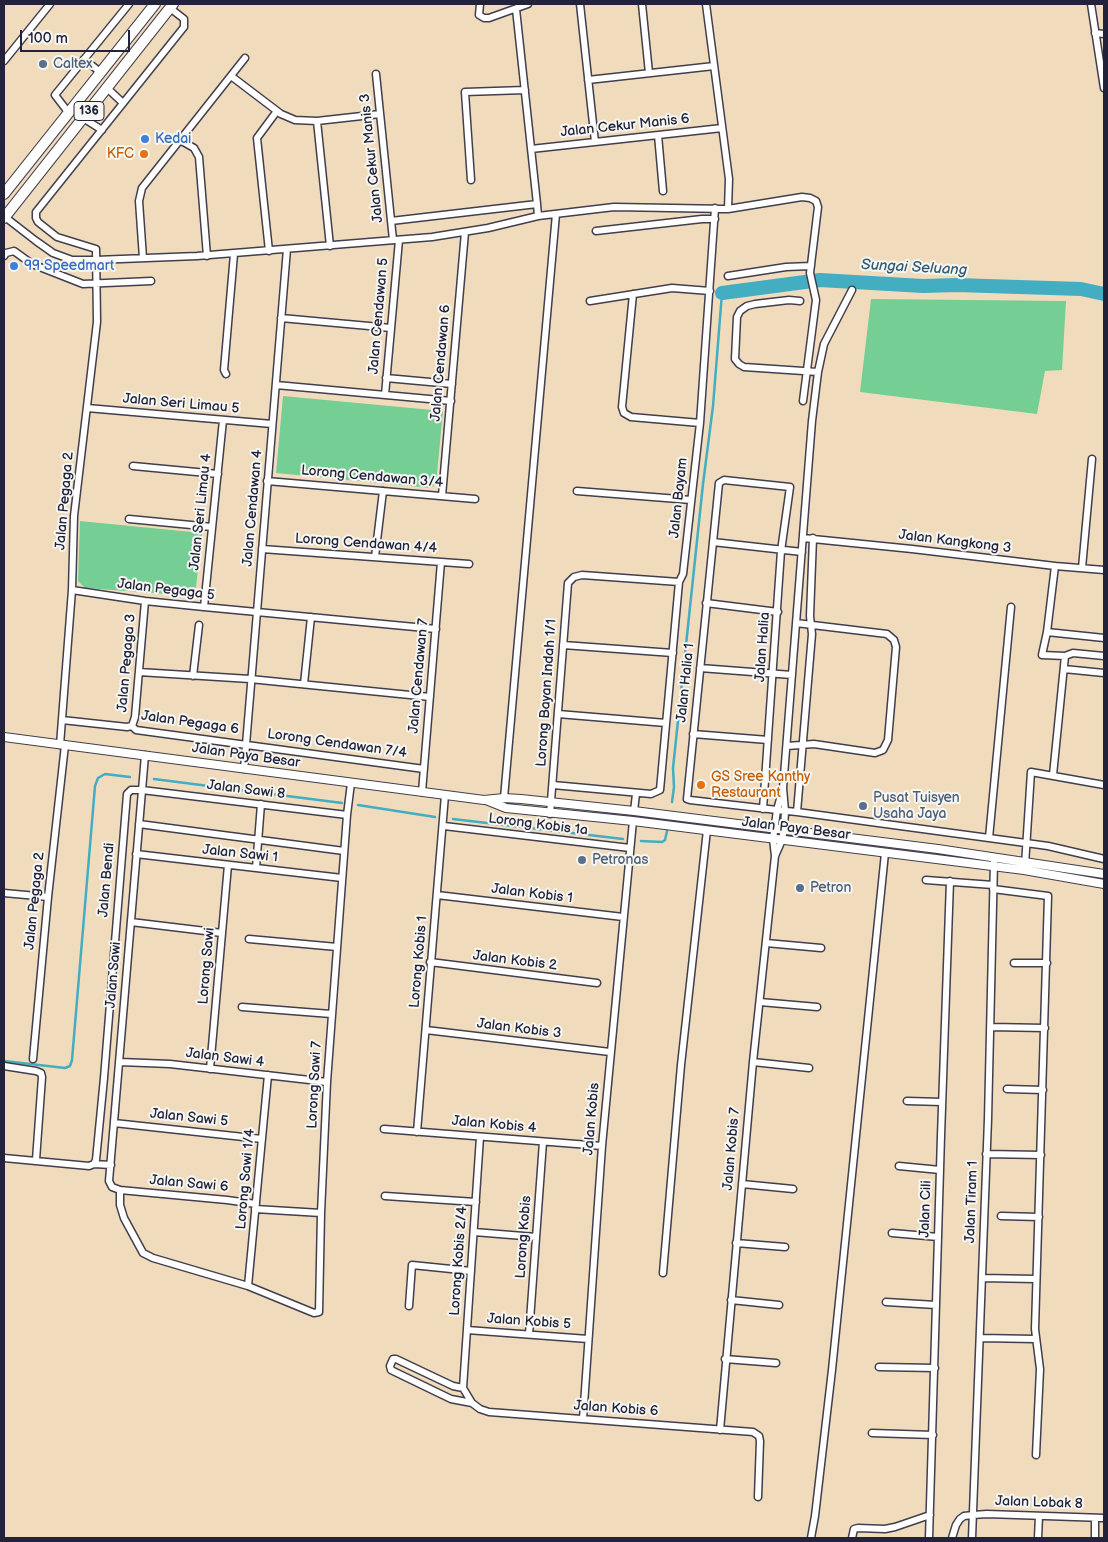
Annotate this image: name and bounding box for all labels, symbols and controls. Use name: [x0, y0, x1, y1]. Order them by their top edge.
scale bar: [22, 20, 132, 52]
text: 100 m: [28, 29, 68, 48]
place label: Caltex: [53, 56, 93, 72]
marker: Caltex: [37, 58, 49, 70]
street label: Jalan Cekur Manis 3: [357, 93, 387, 223]
road number: 136: [74, 102, 104, 120]
street label: Jalan Cekur Manis 6: [560, 111, 690, 141]
place label: Kedai: [155, 131, 191, 147]
marker: Kedai: [139, 133, 151, 145]
place label: KFC: [107, 146, 134, 162]
marker: KFC: [138, 148, 150, 160]
water label: Sungai Seluang: [860, 256, 968, 280]
street label: Jalan Cendawan 5: [366, 257, 392, 375]
place label: 99 Speedmart: [24, 258, 114, 274]
marker: 99 Speedmart: [8, 260, 20, 272]
street label: Jalan Cendawan 6: [428, 304, 454, 422]
street label: Jalan Seri Limau 5: [122, 391, 240, 417]
street label: Jalan Cendawan 4: [240, 449, 266, 567]
street label: Jalan Pegaga 2: [52, 451, 78, 551]
street label: Jalan Seri Limau 4: [187, 453, 215, 571]
street label: Jalan Bayam: [666, 457, 692, 539]
street label: Lorong Cendawan 3/4: [300, 462, 444, 492]
street label: Jalan Kangkong 3: [898, 527, 1012, 557]
street label: Lorong Cendawan 4/4: [294, 531, 438, 557]
street label: Jalan Pegaga 5: [116, 576, 216, 604]
street label: Jalan Halia: [752, 611, 774, 683]
street label: Jalan Pegaga 3: [114, 613, 140, 713]
street label: Jalan Cendawan 7: [406, 618, 432, 734]
street label: Lorong Bayan Indah 1/1: [533, 619, 561, 767]
street label: Jalan Halia 1: [674, 643, 698, 723]
street label: Jalan Pegaga 6: [140, 708, 240, 738]
street label: Lorong Cendawan 7/4: [266, 726, 408, 762]
street label: Jalan Paya Besar: [191, 740, 301, 772]
place label: GS Sree Kanthy Restaurant: [711, 769, 810, 802]
street label: Jalan Sawi 8: [206, 777, 286, 803]
marker: GS Sree Kanthy Restaurant: [695, 779, 707, 791]
place label: Pusat Tuisyen Usaha Jaya: [873, 790, 960, 822]
marker: Pusat Tuisyen Usaha Jaya: [857, 800, 869, 812]
street label: Lorong Kobis 1a: [487, 811, 589, 839]
street label: Jalan Paya Besar: [741, 814, 851, 844]
street label: Jalan Bendi: [95, 842, 119, 918]
street label: Jalan Sawi 1: [201, 842, 279, 866]
street label: Jalan Pegaga 2: [22, 851, 48, 951]
place label: Petronas: [592, 852, 648, 868]
marker: Petronas: [576, 854, 588, 866]
place label: Petron: [810, 880, 851, 896]
street label: Jalan Kobis 1: [490, 881, 574, 907]
marker: Petron: [794, 882, 806, 894]
street label: Lorong Kobis 1: [407, 915, 431, 1009]
street label: Lorong Sawi: [195, 927, 219, 1005]
street label: Jalan Sawi: [103, 941, 125, 1009]
street label: Jalan Kobis 2: [472, 948, 558, 974]
street label: Jalan Kobis 3: [476, 1015, 562, 1043]
street label: Lorong Sawi 7: [304, 1041, 326, 1129]
street label: Jalan Sawi 4: [185, 1045, 265, 1071]
street label: Jalan Kobis: [580, 1082, 604, 1156]
street label: Jalan Sawi 5: [149, 1106, 229, 1130]
street label: Jalan Kobis 7: [720, 1107, 744, 1191]
street label: Jalan Kobis 4: [451, 1113, 537, 1137]
street label: Lorong Sawi 1/4: [233, 1128, 259, 1230]
street label: Jalan Tiram 1: [962, 1161, 982, 1243]
street label: Jalan Sawi 6: [149, 1172, 229, 1196]
street label: Jalan Cili: [917, 1180, 935, 1238]
street label: Lorong Kobis: [513, 1195, 535, 1279]
street label: Lorong Kobis 2/4: [447, 1206, 471, 1316]
street label: Jalan Kobis 5: [486, 1311, 572, 1333]
street label: Jalan Kobis 6: [573, 1398, 659, 1420]
street label: Jalan Lobak 8: [995, 1493, 1083, 1513]

